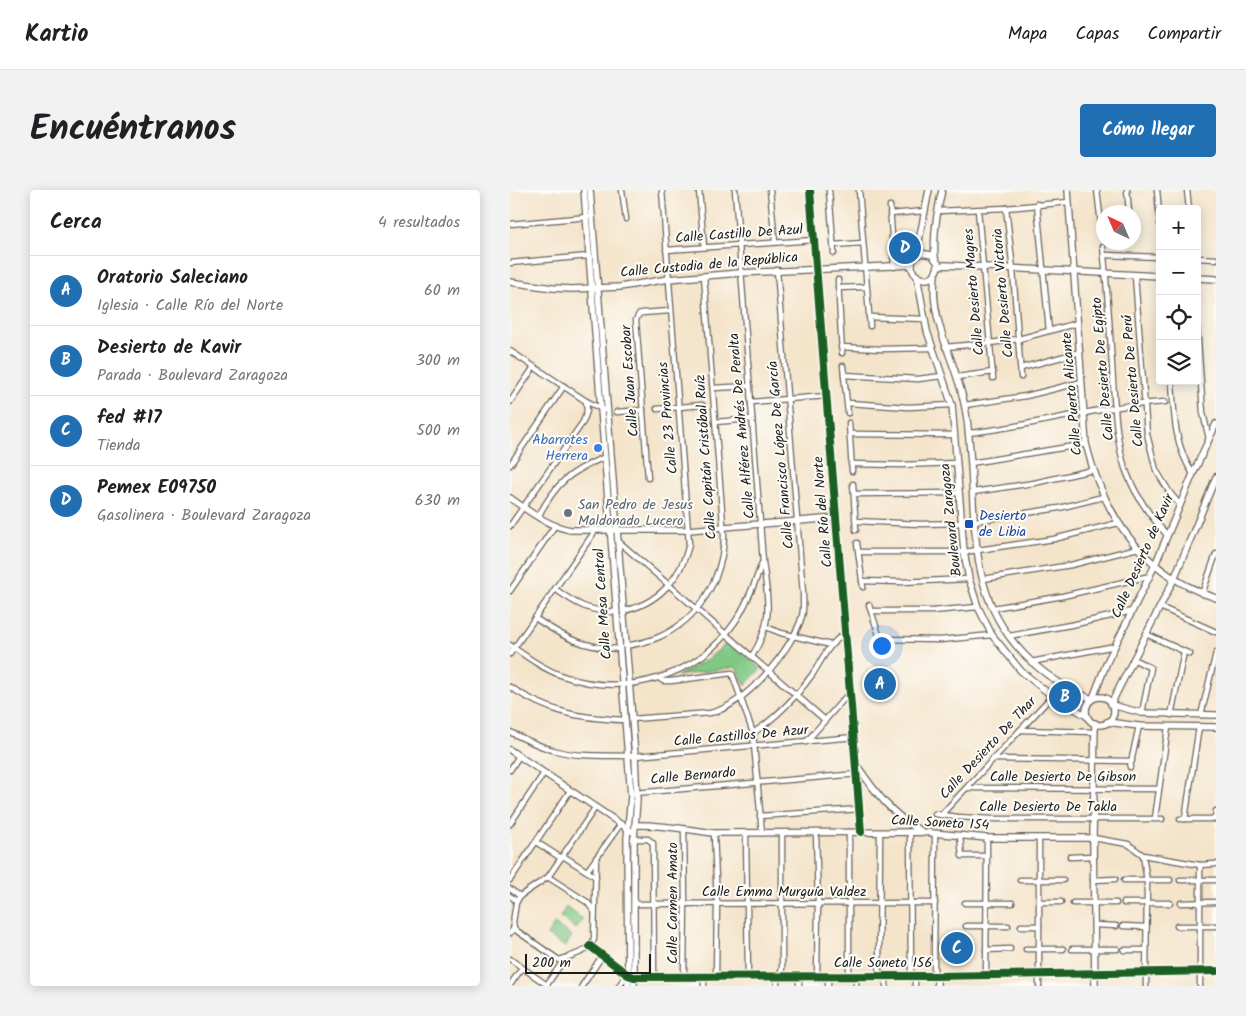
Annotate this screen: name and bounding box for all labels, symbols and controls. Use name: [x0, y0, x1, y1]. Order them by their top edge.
text: Kartio: [25, 15, 88, 54]
text: Mapa: [1008, 20, 1048, 49]
text: Capas: [1076, 20, 1120, 49]
text: Compartir: [1148, 20, 1221, 49]
text: Encuéntranos: [30, 102, 236, 158]
button: Cómo llegar: [1080, 104, 1216, 157]
north arrow: [1096, 205, 1141, 250]
map controls: [1156, 205, 1201, 385]
button: +: [1156, 205, 1201, 250]
text: Cerca: [50, 206, 102, 239]
text: 4 resultados: [378, 210, 460, 235]
street label: Calle Castillo De Azul: [674, 219, 804, 249]
street label: Calle Desierto Magres: [957, 227, 991, 357]
street label: Calle Desierto Victoria: [986, 227, 1020, 359]
pin: D: [889, 229, 921, 267]
street label: Calle Custodia de la República: [619, 246, 799, 284]
button: −: [1156, 250, 1201, 295]
text: Oratorio Saleciano: [97, 263, 248, 293]
text: A: [61, 278, 71, 303]
text: 60 m: [424, 278, 460, 303]
text: Iglesia · Calle Río del Norte: [97, 293, 283, 318]
button: locate: [1156, 295, 1201, 340]
street label: Calle Desierto De Egipto: [1086, 296, 1120, 442]
street label: Calle Desierto De Perú: [1116, 314, 1150, 448]
street label: Calle Juan Escobar: [615, 323, 645, 438]
street label: Calle Puerto Alicante: [1056, 331, 1088, 457]
street label: Calle Alférez Andrés De Peralta: [723, 332, 761, 520]
text: Desierto de Kavir: [97, 333, 241, 363]
button: layers: [1156, 340, 1201, 385]
text: B: [61, 348, 71, 373]
text: 300 m: [416, 348, 460, 373]
street label: Calle Francisco López De García: [762, 360, 800, 550]
street label: Calle 23 Provincias: [652, 361, 684, 475]
text: Parada · Boulevard Zaragoza: [97, 363, 288, 388]
street label: Calle Capitán Cristóbal Ruíz: [689, 374, 723, 540]
text: fed #17: [97, 403, 162, 433]
text: C: [61, 418, 71, 443]
text: 500 m: [416, 418, 460, 443]
place label: Abarrotes Herrera: [532, 429, 588, 467]
text: Tienda: [97, 433, 141, 458]
marker: Abarrotes Herrera: [592, 442, 604, 454]
street label: Calle Río del Norte: [807, 455, 839, 569]
street label: Boulevard Zaragoza: [934, 462, 968, 578]
text: Pemex E09750: [97, 473, 216, 503]
text: D: [61, 488, 71, 513]
text: 630 m: [415, 488, 460, 513]
street label: Calle Desierto de Kavir: [1106, 489, 1181, 622]
place label: San Pedro de Jesus Maldonado Lucero: [578, 494, 693, 532]
text: Gasolinera · Boulevard Zaragoza: [97, 503, 311, 528]
place label: Desierto de Libia: [979, 505, 1026, 543]
marker: San Pedro de Jesus Maldonado Lucero: [562, 507, 574, 519]
marker: Desierto de Libia: [963, 518, 975, 530]
street label: Calle Mesa Central: [588, 547, 618, 660]
your location: [869, 633, 895, 659]
pin: A: [864, 665, 896, 703]
pin: B: [1049, 678, 1081, 716]
street label: Calle Desierto De Thar: [934, 691, 1043, 804]
street label: Calle Castillos De Azur: [673, 719, 811, 753]
street label: Calle Bernardo: [649, 761, 737, 791]
street label: Calle Desierto De Gibson: [990, 766, 1136, 788]
street label: Calle Desierto De Takla: [979, 796, 1117, 818]
street label: Calle Soneto 154: [890, 809, 990, 837]
street label: Calle Carmen Amato: [662, 842, 684, 964]
street label: Calle Emma Murguía Valdez: [702, 881, 866, 903]
pin: C: [941, 929, 973, 967]
scale bar: [525, 951, 651, 974]
text: 200 m: [532, 952, 571, 974]
street label: Calle Soneto 156: [834, 952, 932, 974]

